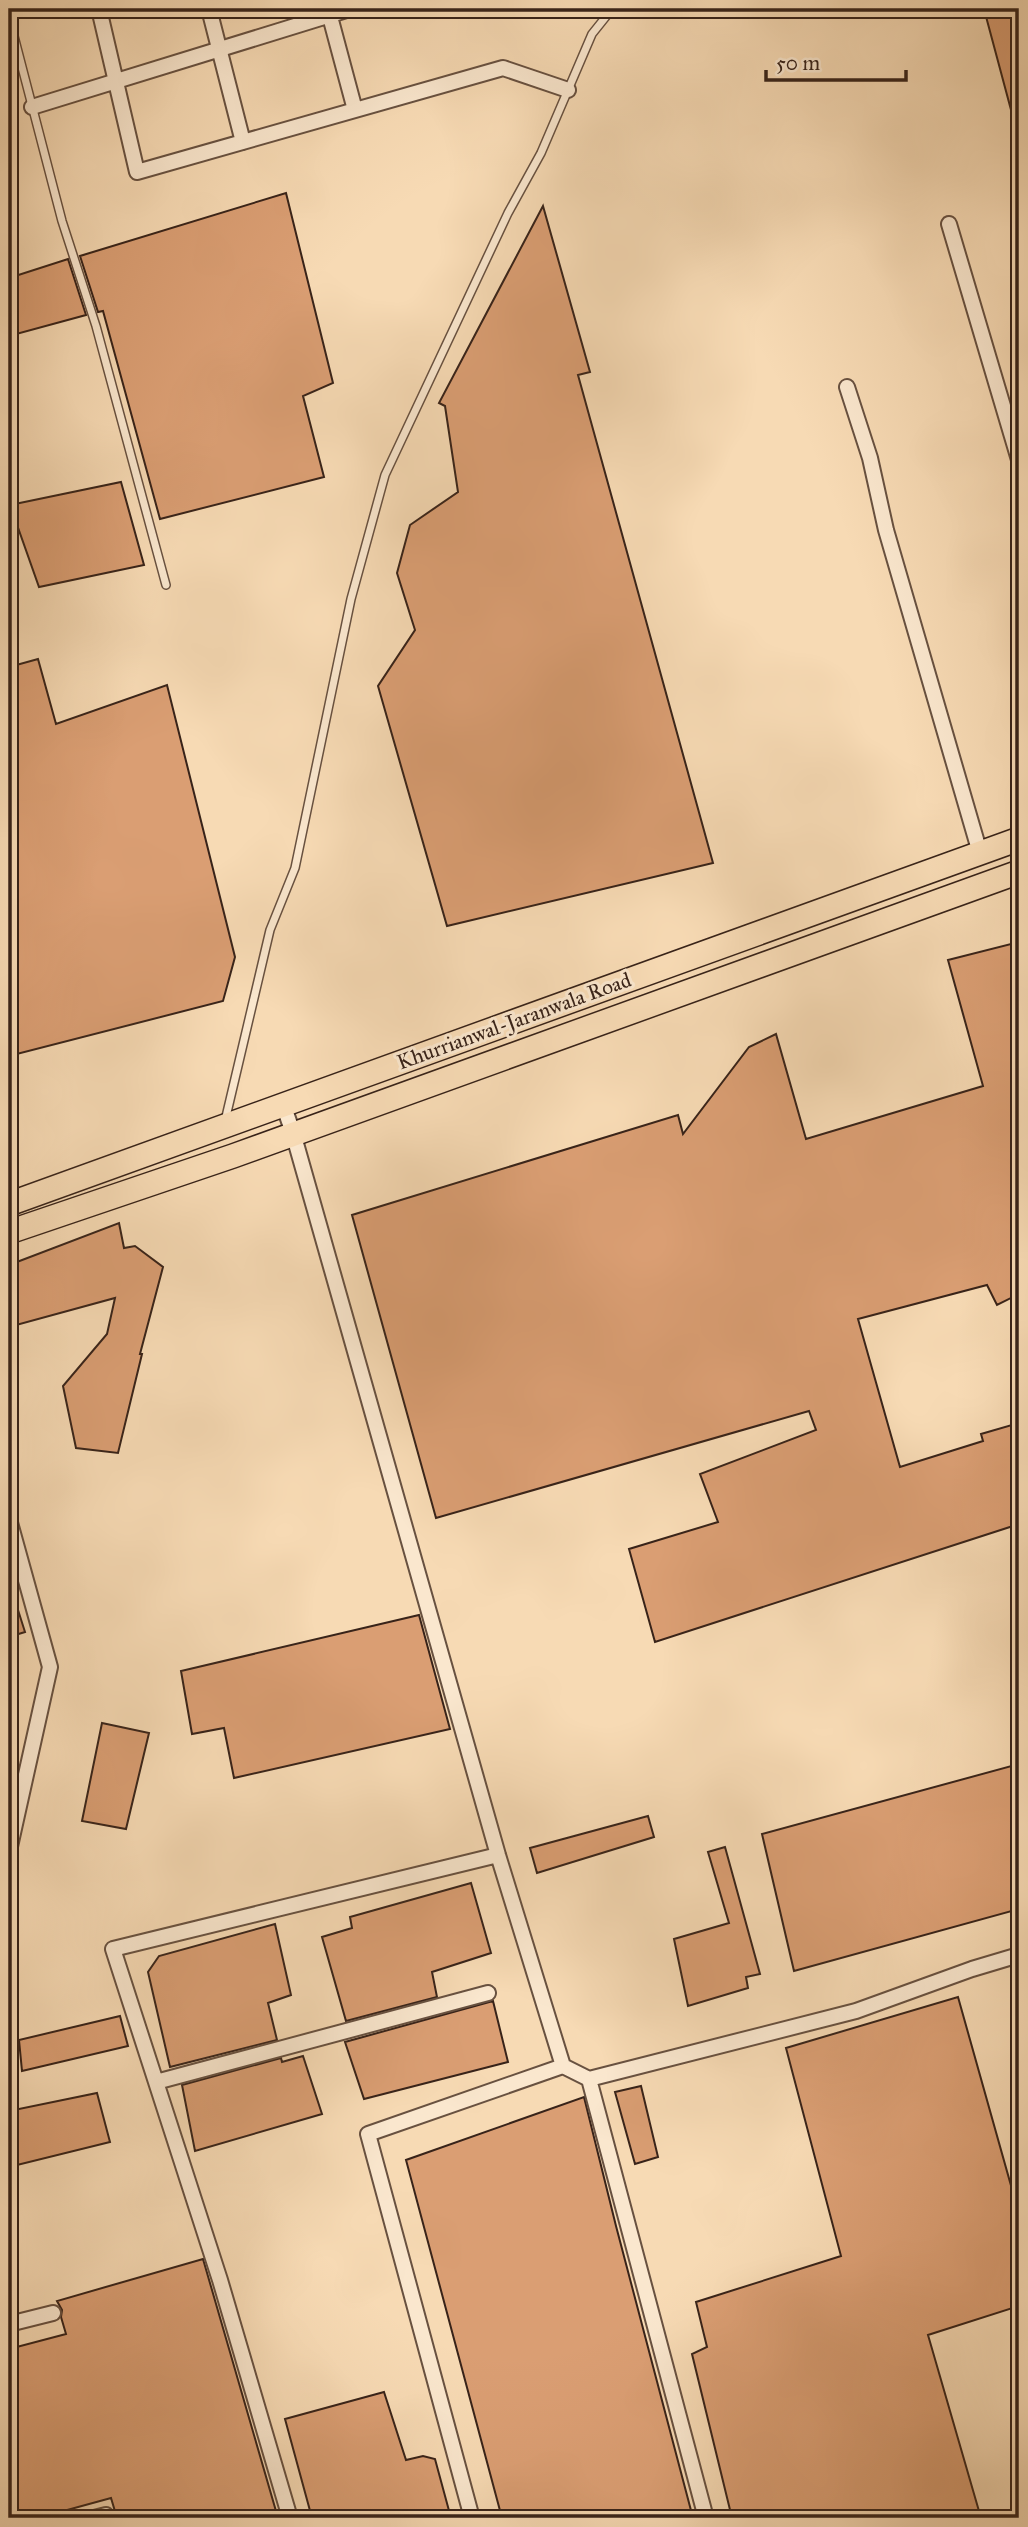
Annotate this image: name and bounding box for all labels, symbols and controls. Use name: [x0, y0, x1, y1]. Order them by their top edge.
scale bar: [766, 38, 906, 82]
text: 50 m: [776, 50, 821, 76]
street label: Khurrianwal-Jaranwala Road: [393, 966, 635, 1075]

